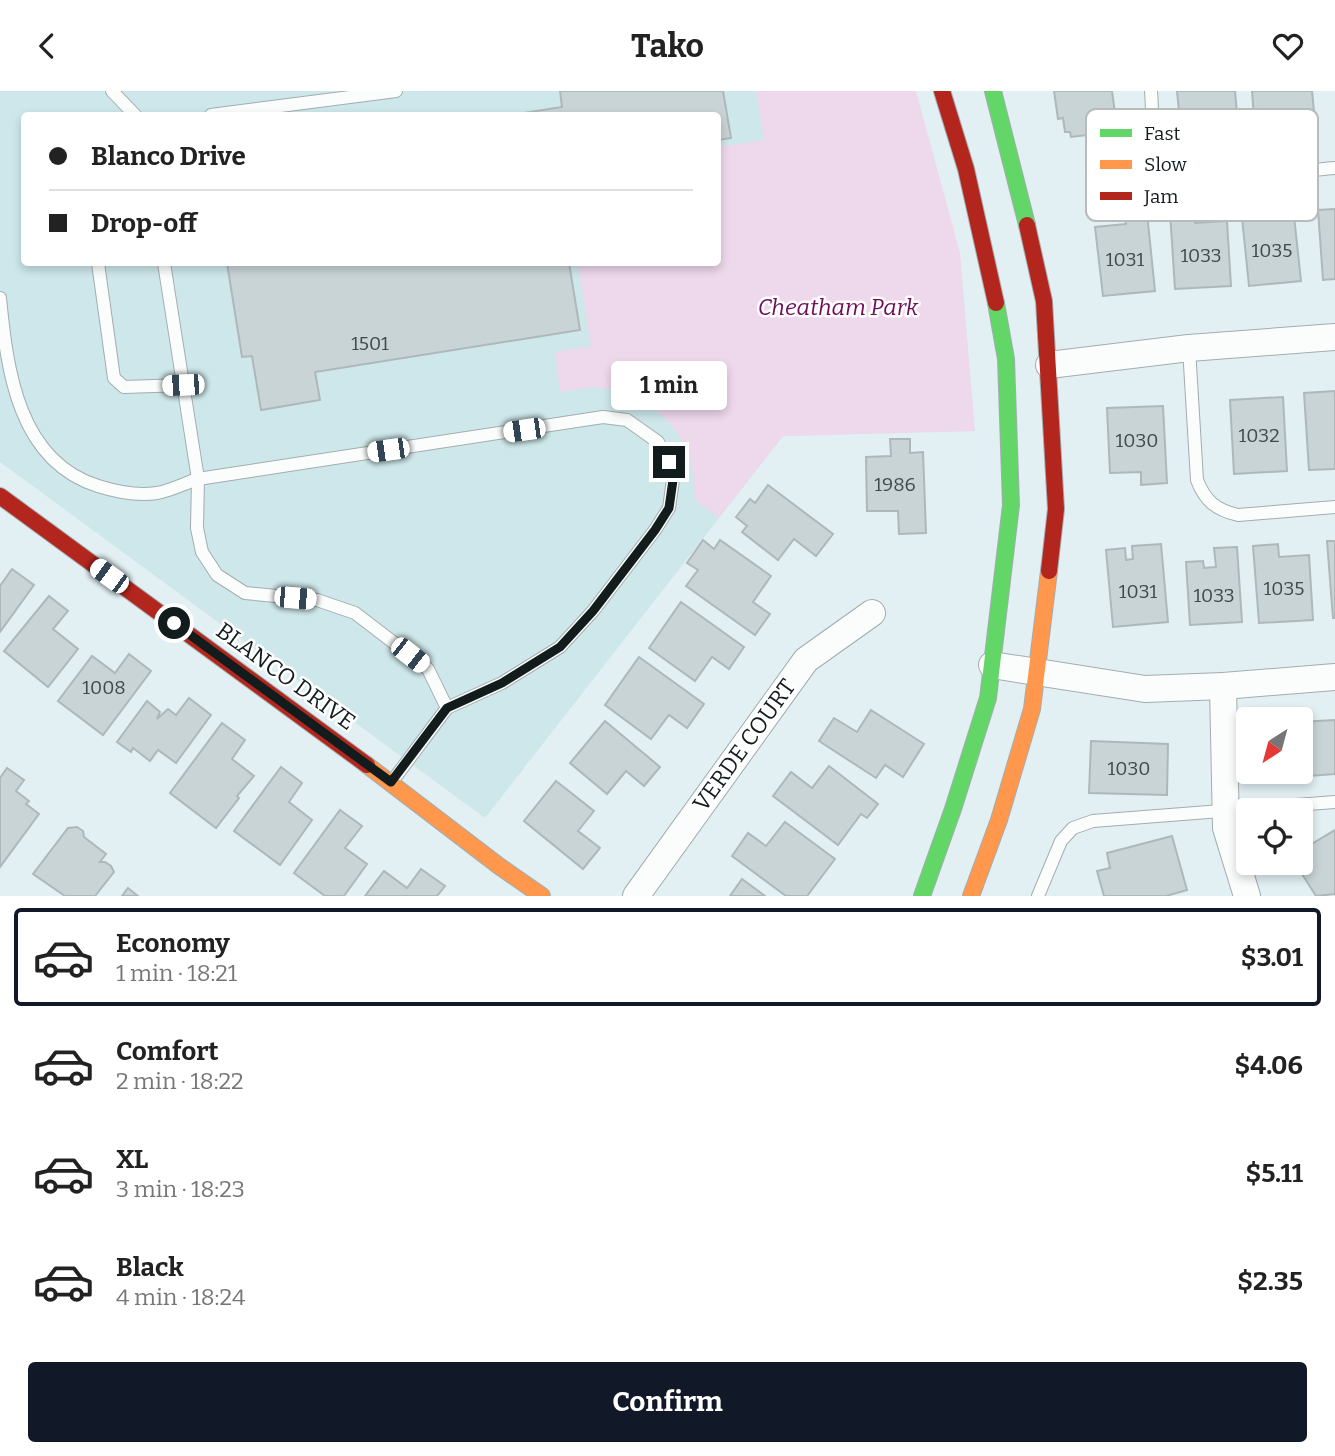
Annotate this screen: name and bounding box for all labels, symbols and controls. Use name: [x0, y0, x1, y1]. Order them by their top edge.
icon: back: [28, 27, 66, 65]
text: Tako: [631, 27, 704, 65]
icon: heart: [1269, 27, 1307, 65]
legend: [1086, 109, 1318, 221]
text: Fast: [1144, 122, 1181, 145]
text: Blanco Drive: [91, 141, 246, 172]
text: Slow: [1144, 153, 1187, 176]
text: Jam: [1143, 185, 1178, 208]
text: Drop-off: [91, 208, 197, 239]
house number: 1035: [1252, 239, 1292, 262]
house number: 1033: [1180, 244, 1222, 267]
house number: 1031: [1106, 248, 1145, 271]
park label: Cheatham Park: [758, 293, 919, 321]
house number: 1501: [351, 332, 389, 355]
callout: 1 min: [611, 361, 727, 409]
text: 1 min: [640, 371, 698, 399]
car: [162, 374, 205, 396]
car: [502, 417, 547, 443]
house number: 1032: [1238, 424, 1280, 447]
house number: 1030: [1116, 429, 1158, 452]
car: [366, 437, 411, 463]
route end: [653, 446, 685, 478]
house number: 1986: [874, 473, 916, 496]
car: [86, 555, 133, 597]
house number: 1035: [1264, 577, 1304, 600]
house number: 1031: [1119, 580, 1158, 603]
house number: 1033: [1193, 584, 1235, 607]
car: [274, 586, 317, 610]
route start: [158, 607, 190, 639]
street label: BLANCO DRIVE: [211, 616, 361, 736]
car: [387, 634, 434, 676]
street label: VERDE COURT: [687, 673, 801, 817]
house number: 1008: [82, 676, 126, 699]
north arrow: [1236, 707, 1312, 784]
map controls: [1236, 707, 1313, 875]
house number: 1030: [1108, 757, 1150, 780]
button: locate: [1236, 798, 1313, 875]
icon: car: [32, 926, 95, 989]
text: Economy: [116, 928, 230, 959]
text: $3.01: [1241, 942, 1303, 973]
text: 1 min · 18:21: [116, 959, 237, 987]
icon: car: [32, 1034, 95, 1097]
text: Comfort: [116, 1036, 219, 1067]
text: $4.06: [1235, 1050, 1303, 1081]
text: 2 min · 18:22: [116, 1067, 244, 1095]
icon: car: [32, 1142, 95, 1205]
text: XL: [116, 1144, 148, 1175]
text: $5.11: [1245, 1158, 1303, 1189]
text: 3 min · 18:23: [116, 1175, 245, 1203]
icon: car: [32, 1250, 95, 1313]
text: Black: [116, 1252, 184, 1283]
text: $2.35: [1237, 1266, 1303, 1297]
text: 4 min · 18:24: [116, 1283, 245, 1311]
button: Confirm: [28, 1362, 1307, 1442]

